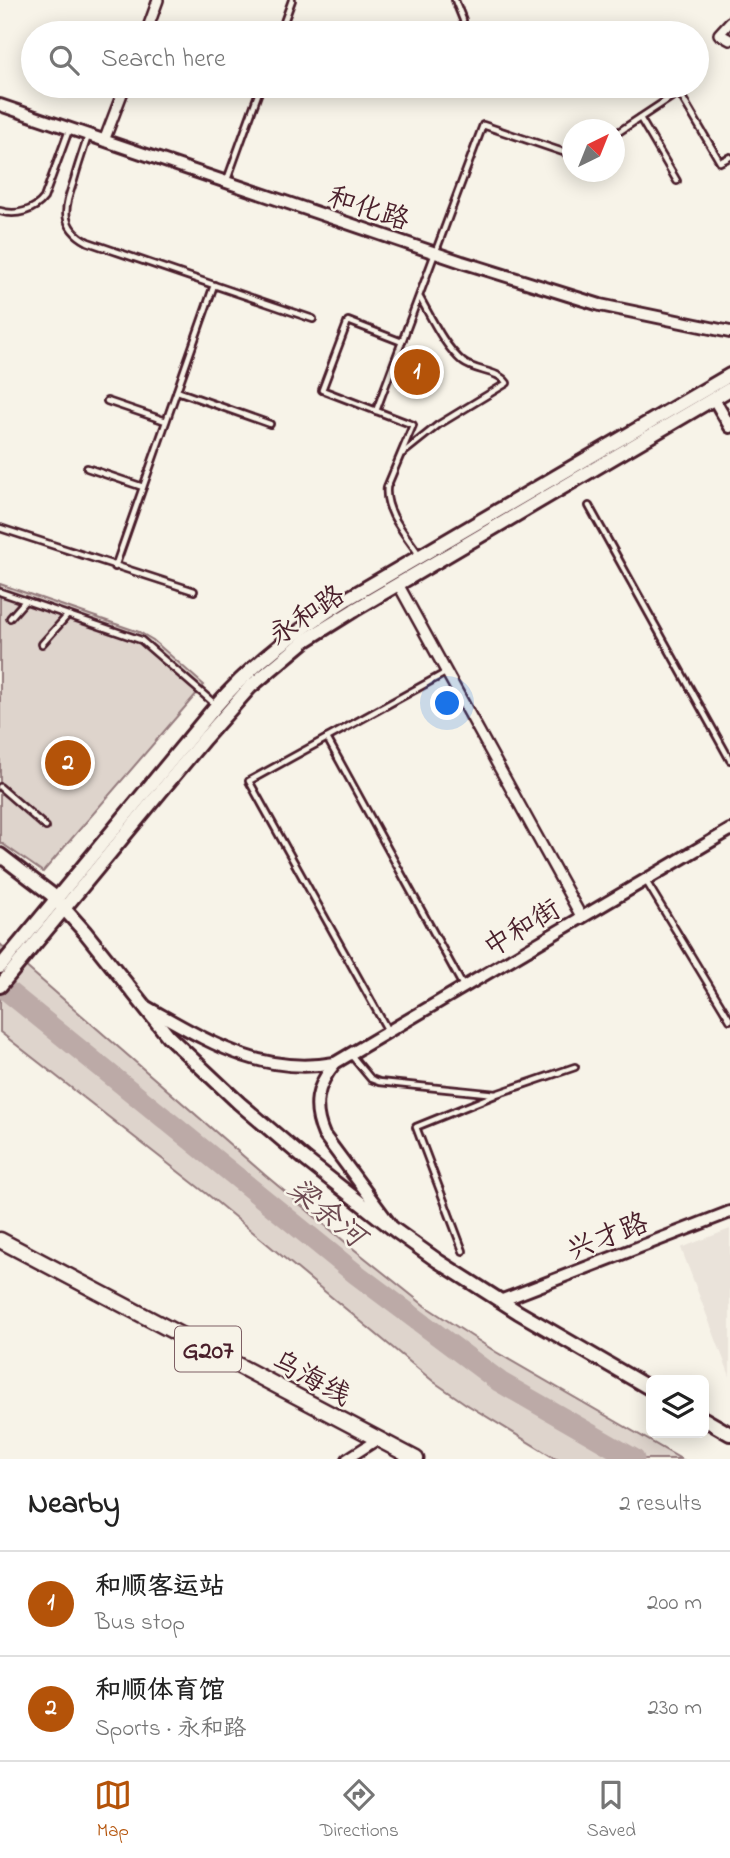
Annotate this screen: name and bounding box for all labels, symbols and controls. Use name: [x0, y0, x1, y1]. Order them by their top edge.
search box: [21, 21, 709, 98]
icon: search: [45, 41, 83, 79]
text: Search here: [101, 41, 226, 79]
north arrow: [562, 119, 625, 182]
street label: 和化路: [322, 178, 414, 243]
pin: 1: [394, 346, 440, 398]
street label: 永和路: [262, 576, 354, 657]
your location: [430, 686, 464, 720]
pin: 2: [45, 737, 91, 789]
street label: 中和街: [476, 891, 569, 969]
water label: 梁余河: [276, 1169, 378, 1263]
street label: 兴才路: [562, 1204, 655, 1272]
road number: G207: [175, 1326, 241, 1372]
street label: 乌海线: [264, 1342, 357, 1418]
map controls: [646, 1375, 709, 1438]
button: layers: [646, 1375, 709, 1438]
text: Nearby: [28, 1483, 120, 1527]
text: 2 results: [619, 1488, 702, 1521]
text: 和顺客运站: [95, 1569, 225, 1607]
text: 1: [47, 1587, 55, 1620]
text: 200 m: [647, 1587, 702, 1620]
text: Bus stop: [95, 1607, 185, 1640]
text: 和顺体育馆: [95, 1673, 225, 1711]
text: 2: [45, 1692, 57, 1725]
text: 230 m: [648, 1692, 702, 1725]
text: Sports · 永和路: [95, 1713, 246, 1746]
tab: Map: [94, 1776, 132, 1845]
tab: Directions: [320, 1776, 399, 1845]
tab: Saved: [587, 1776, 636, 1845]

